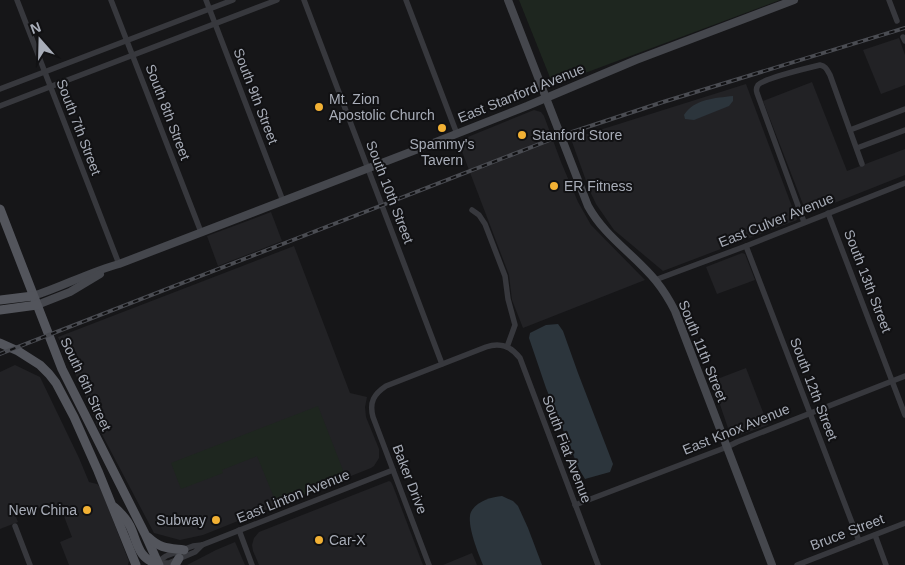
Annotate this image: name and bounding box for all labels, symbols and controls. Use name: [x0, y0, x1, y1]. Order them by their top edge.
north arrow: [15, 15, 65, 65]
text: N: [28, 19, 43, 37]
street label: South 9th Street: [230, 46, 282, 146]
street label: East Stanford Avenue: [455, 60, 587, 126]
street label: South 8th Street: [142, 62, 194, 162]
street label: South 7th Street: [53, 77, 105, 177]
place label: Mt. Zion Apostolic Church: [329, 91, 435, 123]
marker: Mt. Zion Apostolic Church: [313, 101, 325, 113]
marker: Spammy's Tavern: [436, 122, 448, 134]
place label: Stanford Store: [532, 127, 622, 143]
marker: Stanford Store: [516, 129, 528, 141]
place label: Spammy's Tavern: [410, 136, 474, 168]
street label: South 10th Street: [363, 138, 417, 246]
place label: ER Fitness: [564, 178, 632, 194]
marker: ER Fitness: [548, 180, 560, 192]
street label: East Culver Avenue: [716, 190, 836, 250]
street label: South 13th Street: [841, 227, 895, 335]
street label: South 11th Street: [675, 298, 731, 404]
street label: South 6th Street: [57, 335, 115, 433]
street label: South 12th Street: [787, 335, 841, 443]
street label: South Fiat Avenue: [539, 393, 595, 505]
street label: East Knox Avenue: [680, 400, 792, 458]
street label: Baker Drive: [389, 442, 431, 516]
street label: East Linton Avenue: [234, 466, 352, 526]
place label: New China: [9, 502, 77, 518]
marker: New China: [81, 504, 93, 516]
street label: Bruce Street: [808, 511, 886, 553]
place label: Subway: [156, 512, 206, 528]
marker: Subway: [210, 514, 222, 526]
place label: Car-X: [329, 532, 366, 548]
marker: Car-X: [313, 534, 325, 546]

